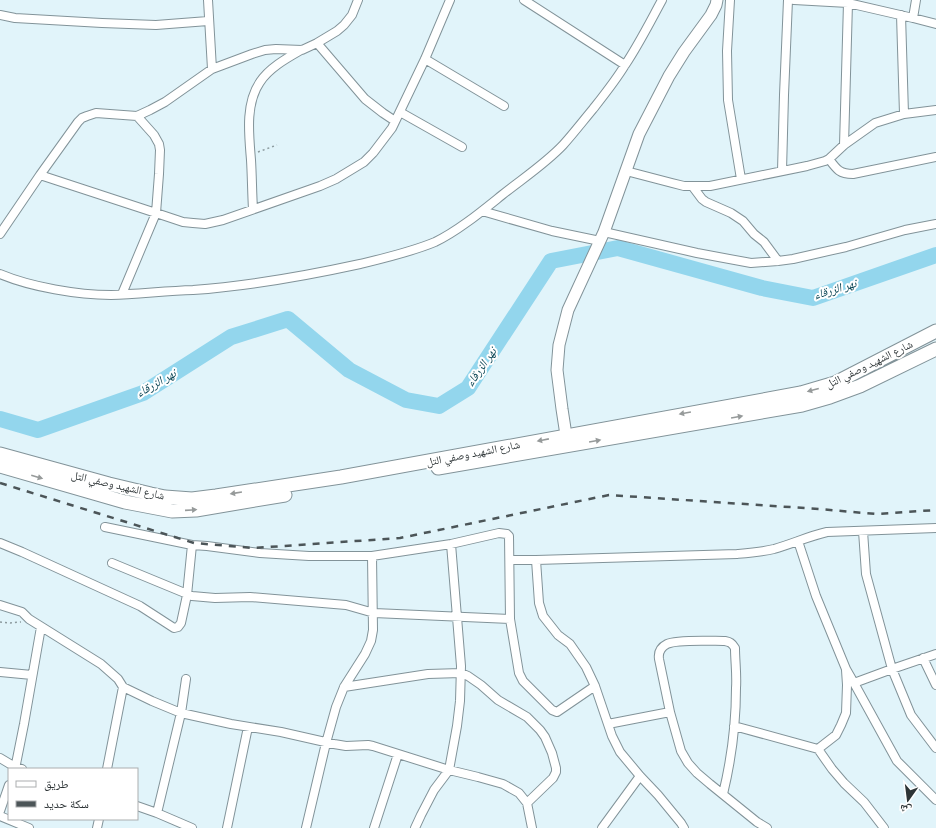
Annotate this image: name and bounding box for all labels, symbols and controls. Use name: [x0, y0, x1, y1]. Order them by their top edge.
water label: نهر الزرقاء: [812, 274, 860, 302]
street label: شارع الشهيد وصفي التل: [823, 337, 916, 393]
water label: نهر الزرقاء: [462, 342, 501, 389]
water label: نهر الزرقاء: [133, 364, 181, 400]
one-way arrow: [806, 387, 819, 393]
one-way arrow: [679, 411, 691, 417]
one-way arrow: [731, 413, 743, 419]
street label: شارع الشهيد وصفي التل: [425, 437, 521, 471]
one-way arrow: [537, 437, 549, 443]
one-way arrow: [589, 438, 601, 444]
street label: شارع الشهيد وصفي التل: [70, 467, 166, 504]
one-way arrow: [31, 474, 44, 480]
one-way arrow: [230, 490, 242, 496]
one-way arrow: [185, 507, 197, 514]
legend: [8, 768, 138, 820]
text: طريق: [44, 776, 69, 791]
north arrow: [888, 780, 928, 820]
text: سكة حديد: [44, 796, 89, 811]
text: ش: [898, 800, 913, 818]

